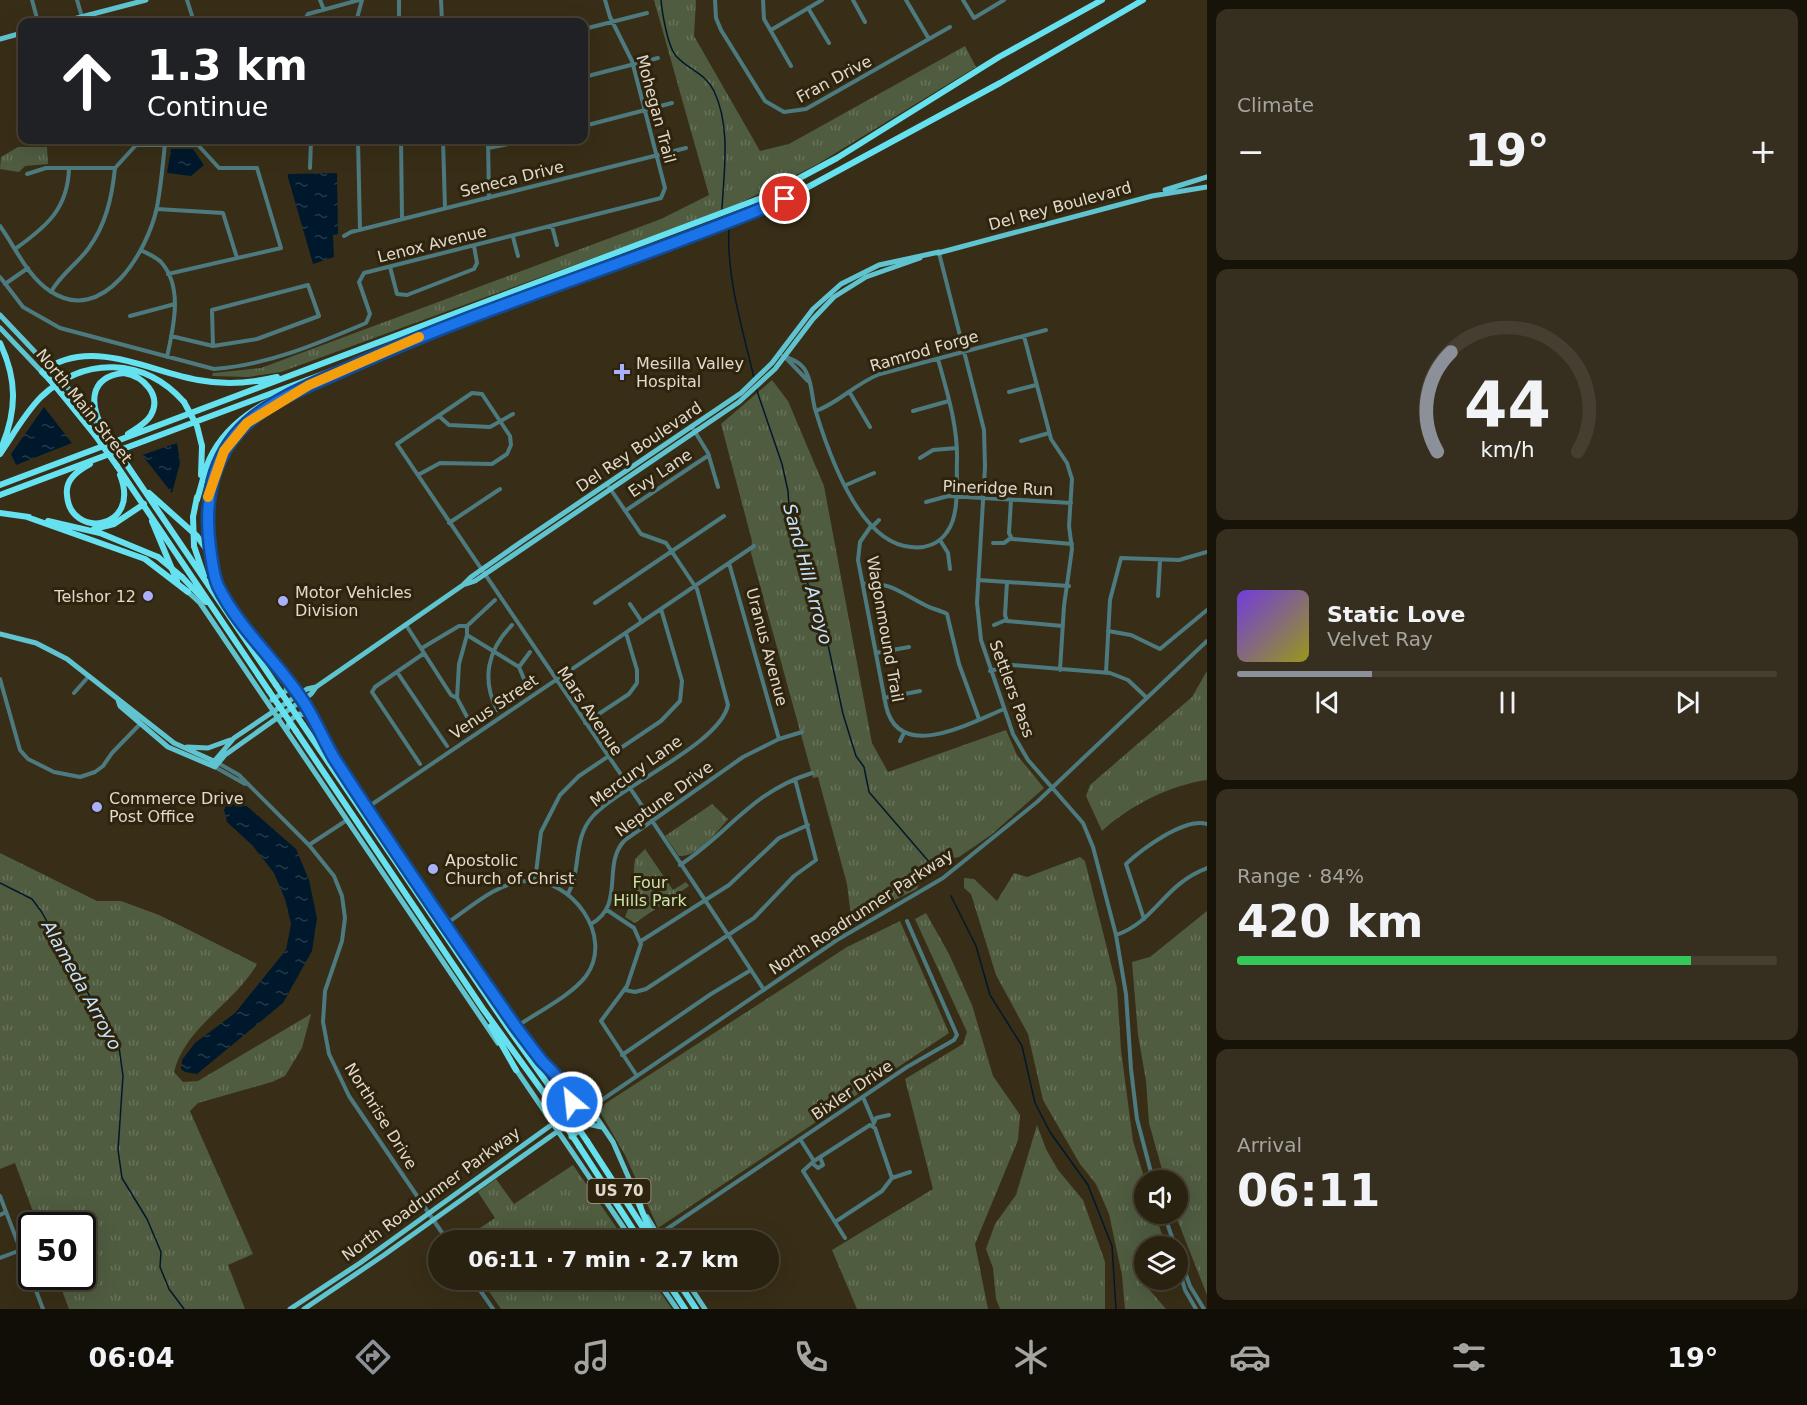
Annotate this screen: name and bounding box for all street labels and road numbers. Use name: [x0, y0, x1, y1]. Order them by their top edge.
street label: Fran Drive: [793, 51, 875, 107]
street label: Mohegan Trail: [632, 53, 680, 165]
street label: Seneca Drive: [458, 157, 566, 201]
street label: Del Rey Boulevard: [986, 178, 1134, 234]
street label: Lenox Avenue: [375, 221, 489, 267]
street label: Ramrod Forge: [867, 326, 981, 376]
street label: North Main Street: [32, 345, 136, 467]
street label: Del Rey Boulevard: [573, 398, 705, 496]
street label: Evy Lane: [624, 445, 696, 501]
street label: Pineridge Run: [942, 477, 1054, 499]
street label: Wagonmound Trail: [863, 554, 907, 704]
street label: Uranus Avenue: [742, 586, 792, 708]
street label: Settlers Pass: [986, 638, 1038, 740]
street label: Mars Avenue: [553, 663, 627, 759]
street label: Venus Street: [446, 671, 542, 743]
street label: Mercury Lane: [586, 731, 686, 811]
street label: Neptune Drive: [611, 757, 717, 841]
street label: North Roadrunner Parkway: [765, 845, 957, 979]
street label: Bixler Drive: [808, 1056, 896, 1124]
street label: Northrise Drive: [341, 1059, 421, 1173]
street label: North Roadrunner Parkway: [338, 1123, 524, 1265]
road number: US 70: [588, 1179, 650, 1203]

